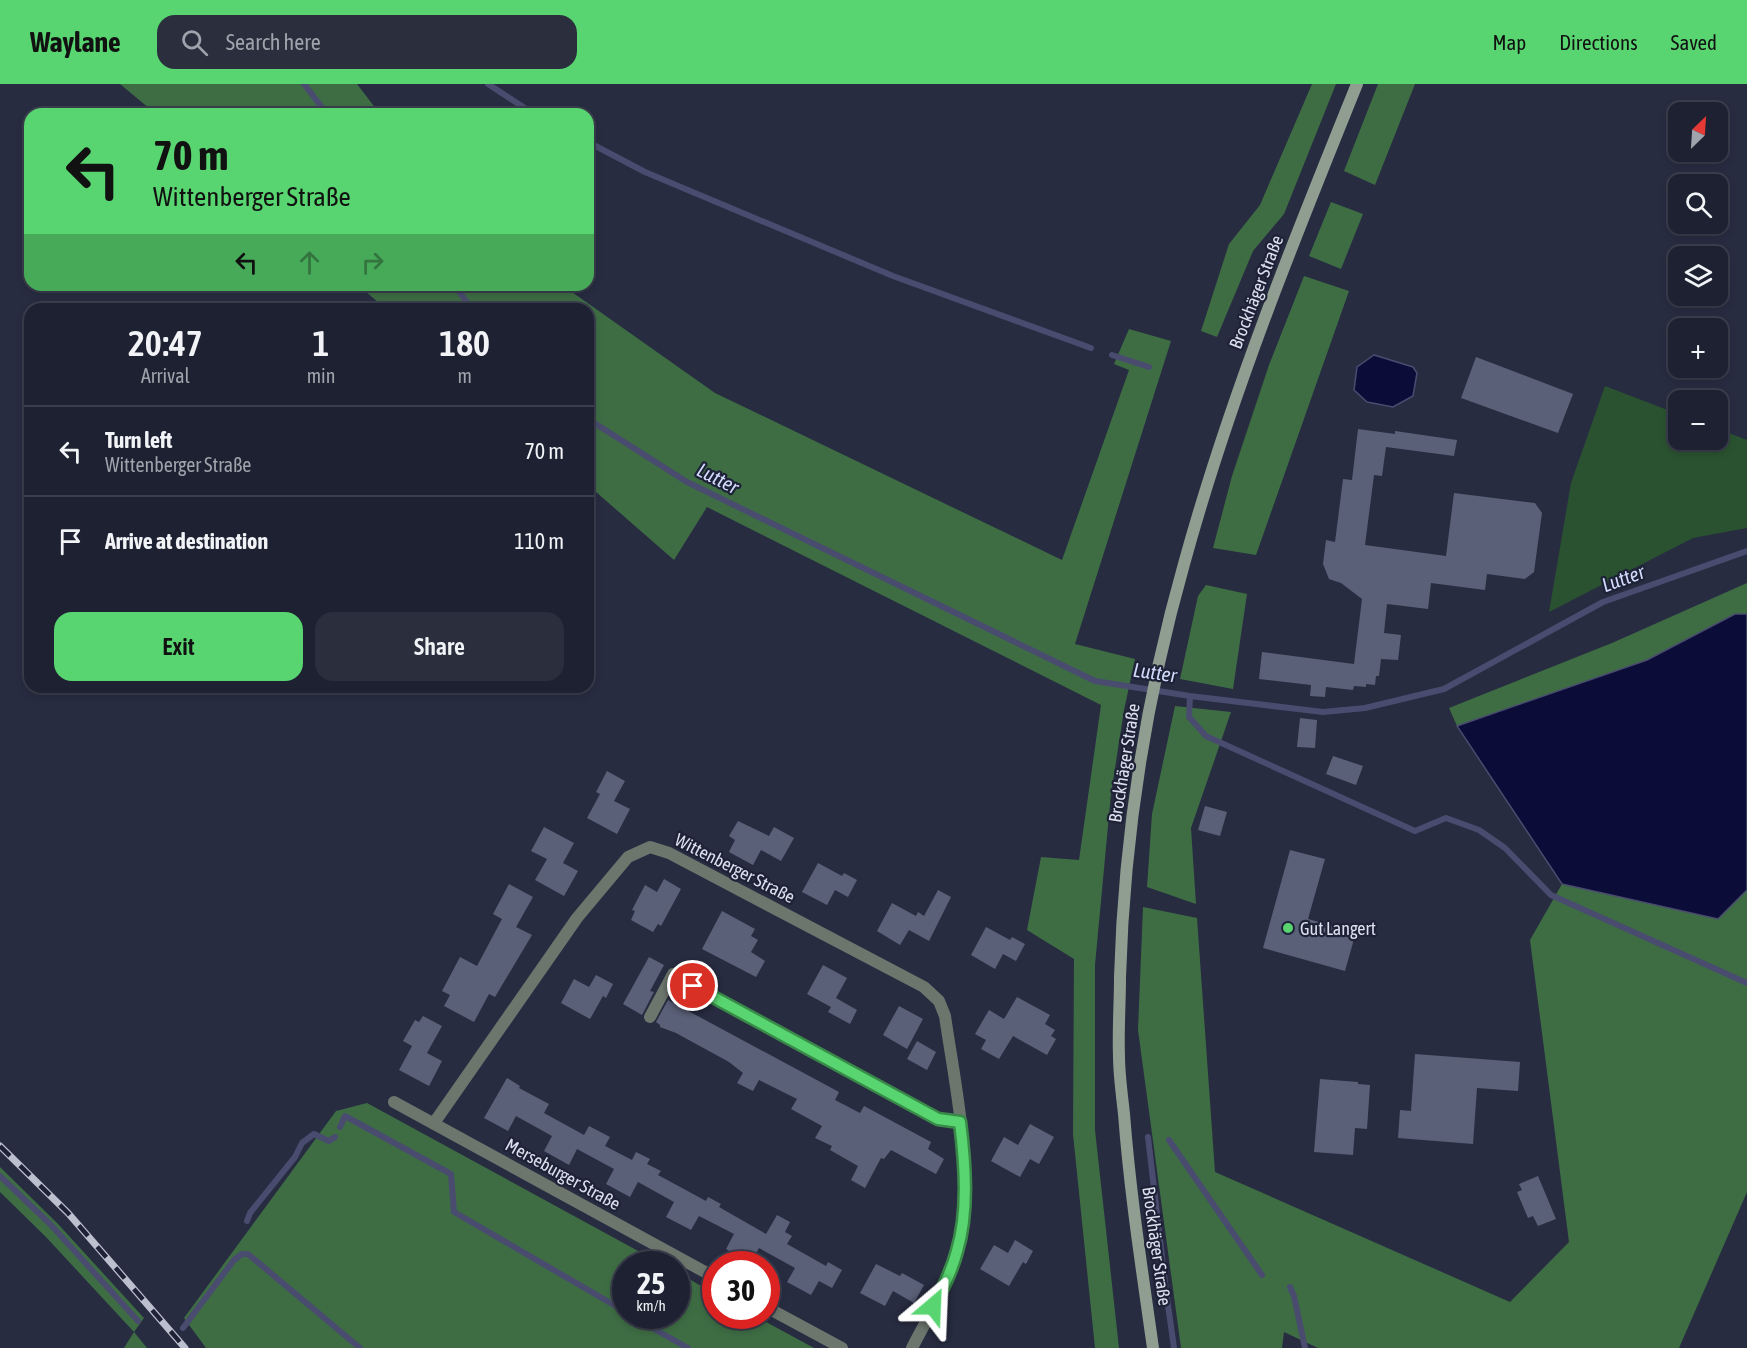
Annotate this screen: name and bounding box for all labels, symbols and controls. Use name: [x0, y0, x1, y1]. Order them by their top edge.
search box: [157, 15, 577, 69]
text: Waylane: [30, 26, 121, 58]
icon: search: [178, 26, 211, 59]
text: Search here: [226, 29, 321, 55]
text: Map: [1492, 30, 1526, 54]
text: Directions: [1559, 30, 1638, 54]
text: Saved: [1671, 30, 1717, 54]
north arrow: [1668, 102, 1728, 162]
map controls: [1668, 102, 1728, 450]
text: 70 m: [153, 131, 228, 179]
icon: left: [54, 132, 132, 210]
button: search: [1668, 174, 1728, 234]
text: Wittenberger Straße: [153, 181, 351, 212]
street label: Brockhäger Straße: [1225, 232, 1287, 352]
icon: left: [230, 246, 263, 279]
icon: ahead: [293, 246, 326, 279]
icon: right: [356, 246, 389, 279]
button: layers: [1668, 246, 1728, 306]
button: +: [1668, 318, 1728, 378]
text: 20:47: [128, 322, 203, 364]
text: 1: [313, 322, 329, 364]
text: 180: [439, 322, 490, 364]
text: Arrival: [141, 364, 190, 387]
text: min: [307, 364, 335, 387]
text: m: [457, 364, 472, 387]
button: −: [1668, 390, 1728, 450]
text: Turn left: [105, 427, 172, 453]
icon: left: [54, 435, 87, 468]
text: 70 m: [524, 438, 564, 464]
text: Wittenberger Straße: [105, 453, 251, 476]
water label: Lutter: [693, 458, 744, 499]
icon: arrive: [54, 525, 87, 558]
text: Arrive at destination: [105, 528, 268, 554]
text: 110 m: [514, 528, 564, 554]
water label: Lutter: [1599, 559, 1648, 596]
button: Exit: [54, 612, 303, 681]
button: Share: [315, 612, 564, 681]
water label: Lutter: [1132, 658, 1179, 687]
street label: Brockhäger Straße: [1104, 702, 1144, 824]
street label: Wittenberger Straße: [672, 829, 798, 907]
place label: Gut Langert: [1300, 918, 1376, 939]
marker: Gut Langert: [1281, 921, 1295, 935]
pin: [667, 960, 718, 1011]
icon: arrive: [676, 969, 709, 1002]
street label: Merseburger Straße: [502, 1134, 624, 1214]
street label: Brockhäger Straße: [1138, 1185, 1176, 1307]
speed limit sign: 30: [702, 1251, 780, 1329]
text: 25: [637, 1266, 665, 1300]
position arrow: [901, 1274, 965, 1338]
text: km/h: [636, 1297, 666, 1314]

